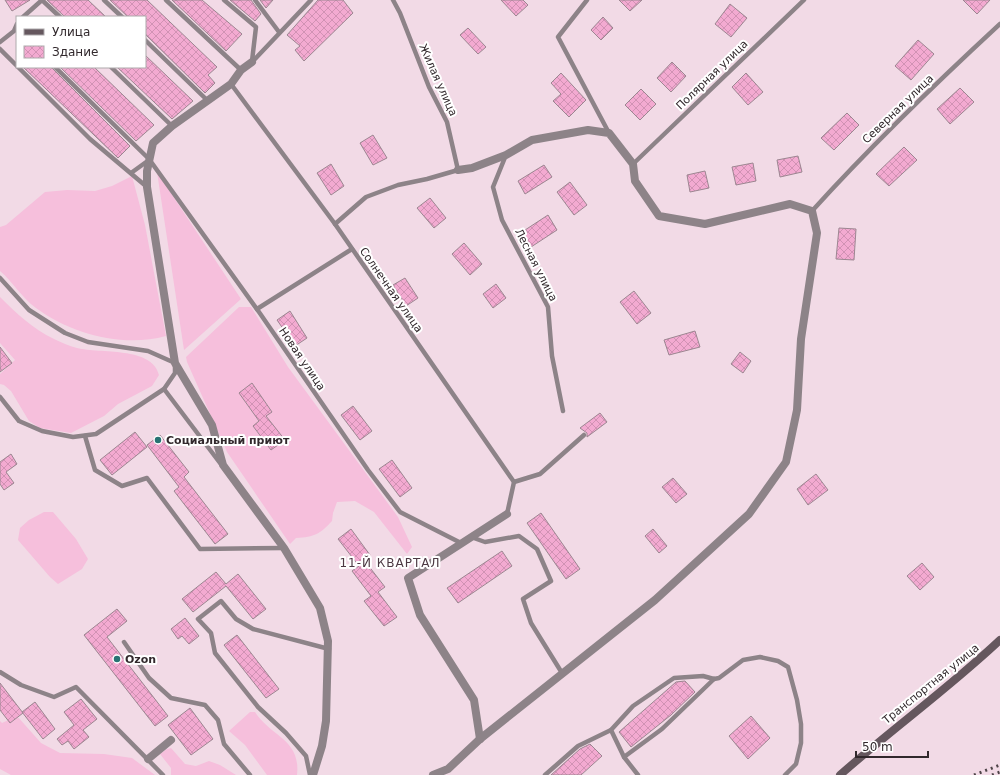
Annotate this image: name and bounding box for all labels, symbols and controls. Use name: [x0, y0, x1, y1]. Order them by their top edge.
legend: [16, 16, 146, 68]
text: Улица: [52, 25, 90, 39]
street label: Полярная улица: [673, 37, 751, 113]
street label: Жилая улица: [416, 42, 460, 118]
text: Здание: [52, 45, 98, 59]
street label: Северная улица: [860, 72, 936, 146]
street label: Лесная улица: [512, 226, 560, 304]
street label: Солнечная улица: [357, 245, 425, 335]
street label: Новая улица: [276, 325, 328, 393]
place label: Социальный приют: [166, 434, 290, 447]
marker: Социальный приют: [153, 435, 163, 445]
district label: 11-Й КВАРТАЛ: [339, 555, 441, 570]
street label: Транспортная улица: [880, 641, 982, 727]
place label: Ozon: [125, 653, 156, 666]
marker: Ozon: [112, 654, 122, 664]
scale bar: [856, 733, 928, 759]
text: 50 m: [862, 740, 893, 754]

